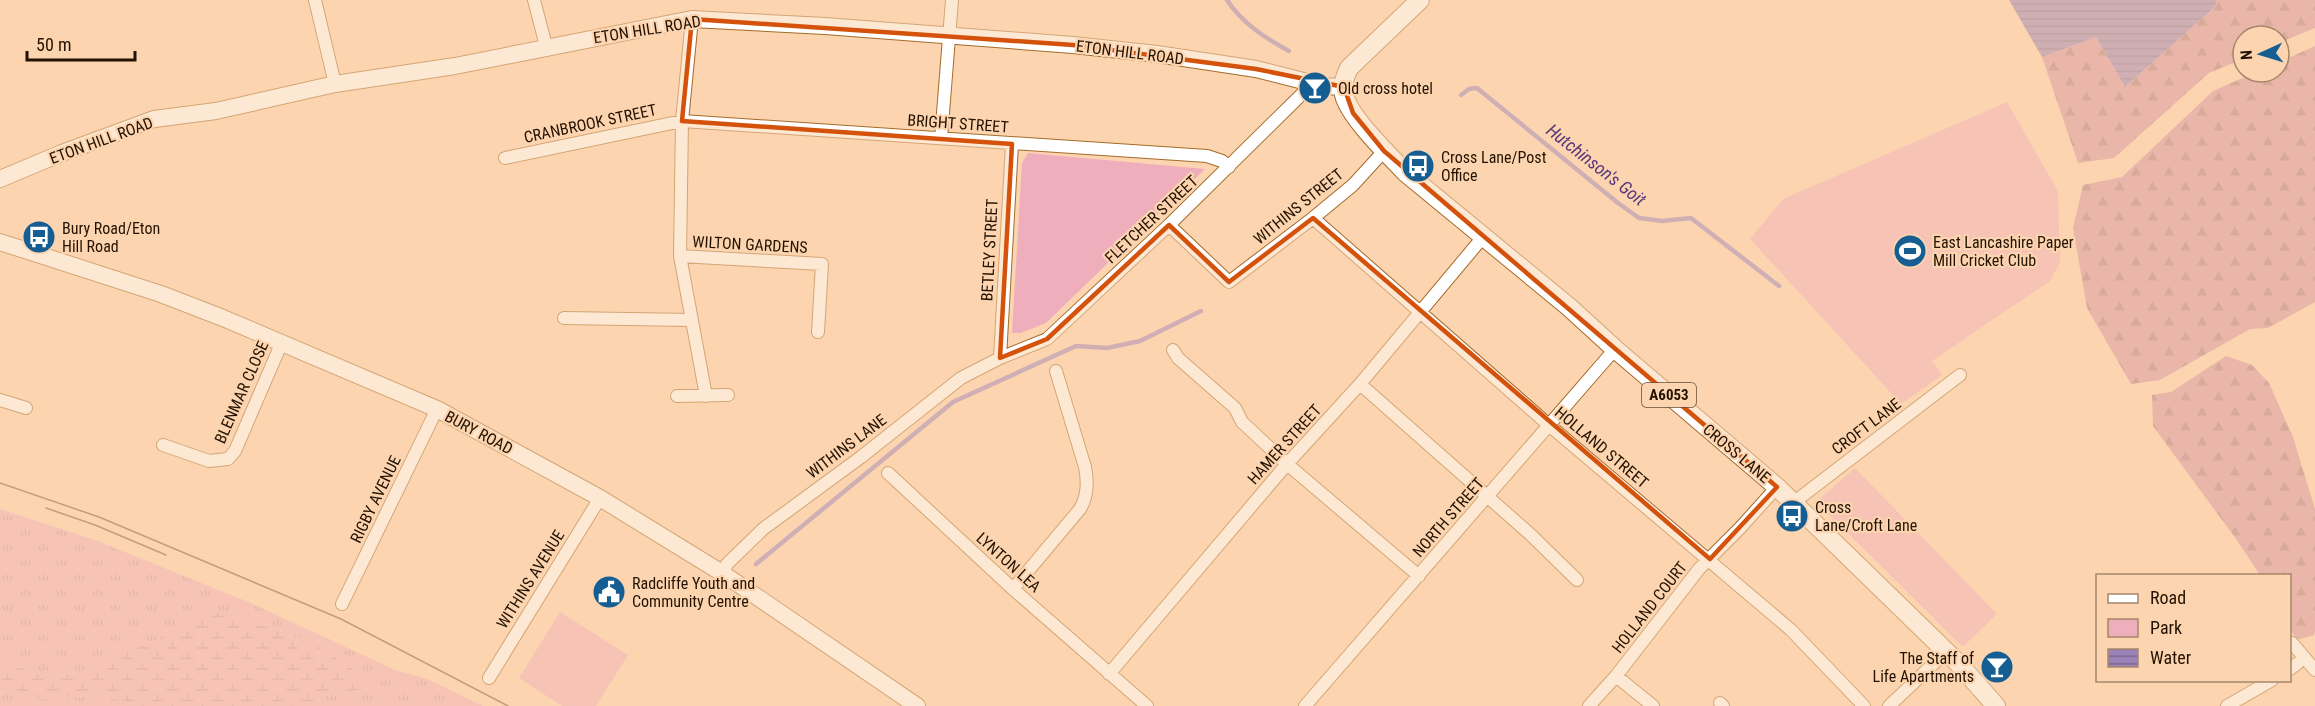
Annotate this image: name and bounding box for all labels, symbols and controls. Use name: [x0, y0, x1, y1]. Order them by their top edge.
street label: ETON HILL ROAD: [592, 12, 702, 47]
scale bar: [27, 24, 135, 62]
north arrow: [2231, 24, 2291, 84]
text: 50 m: [36, 34, 71, 55]
street label: ETON HILL ROAD: [1075, 36, 1185, 69]
text: N: [2237, 49, 2256, 61]
bar icon: Old cross hotel: [1297, 70, 1333, 106]
place label: Old cross hotel: [1338, 79, 1433, 98]
street label: CRANBROOK STREET: [522, 100, 658, 147]
street label: BRIGHT STREET: [907, 110, 1009, 137]
street label: ETON HILL ROAD: [47, 113, 155, 168]
water label: Hutchinson's Goit: [1542, 119, 1651, 210]
bus stop icon: Cross Lane/Post Office: [1400, 148, 1436, 184]
place label: Cross Lane/Post Office: [1441, 148, 1547, 185]
street label: WITHINS STREET: [1250, 165, 1347, 248]
street label: FLETCHER STREET: [1101, 171, 1202, 267]
street label: BETLEY STREET: [977, 198, 1002, 302]
bus stop icon: Bury Road/Eton Hill Road: [21, 219, 57, 255]
place label: Bury Road/Eton Hill Road: [62, 219, 160, 256]
street label: WILTON GARDENS: [692, 232, 808, 257]
sports icon: East Lancashire Paper Mill Cricket Club: [1892, 233, 1928, 269]
place label: East Lancashire Paper Mill Cricket Club: [1933, 233, 2074, 270]
street label: BLENMAR CLOSE: [210, 338, 272, 446]
road number: A6053: [1642, 383, 1696, 407]
street label: CROFT LANE: [1828, 394, 1905, 459]
street label: HAMER STREET: [1244, 400, 1325, 488]
street label: HOLLAND STREET: [1551, 403, 1652, 492]
street label: BURY ROAD: [442, 407, 516, 458]
street label: WITHINS LANE: [803, 410, 890, 483]
street label: CROSS LANE: [1699, 420, 1774, 487]
street label: RIGBY AVENUE: [346, 452, 405, 546]
street label: NORTH STREET: [1409, 474, 1488, 561]
bus stop icon: Cross Lane/Croft Lane: [1774, 498, 1810, 534]
place label: Cross Lane/Croft Lane: [1815, 498, 1917, 535]
street label: WITHINS AVENUE: [493, 527, 568, 632]
street label: LYNTON LEA: [973, 529, 1045, 596]
street label: HOLLAND COURT: [1608, 558, 1691, 657]
public building icon: Radcliffe Youth and Community Centre: [591, 574, 627, 610]
place label: Radcliffe Youth and Community Centre: [632, 574, 755, 611]
legend: [2096, 574, 2291, 682]
text: Road: [2150, 587, 2186, 608]
text: Park: [2150, 617, 2182, 638]
text: Water: [2150, 647, 2192, 668]
place label: The Staff of Life Apartments: [1873, 649, 1974, 686]
bar icon: The Staff of Life Apartments: [1979, 649, 2015, 685]

